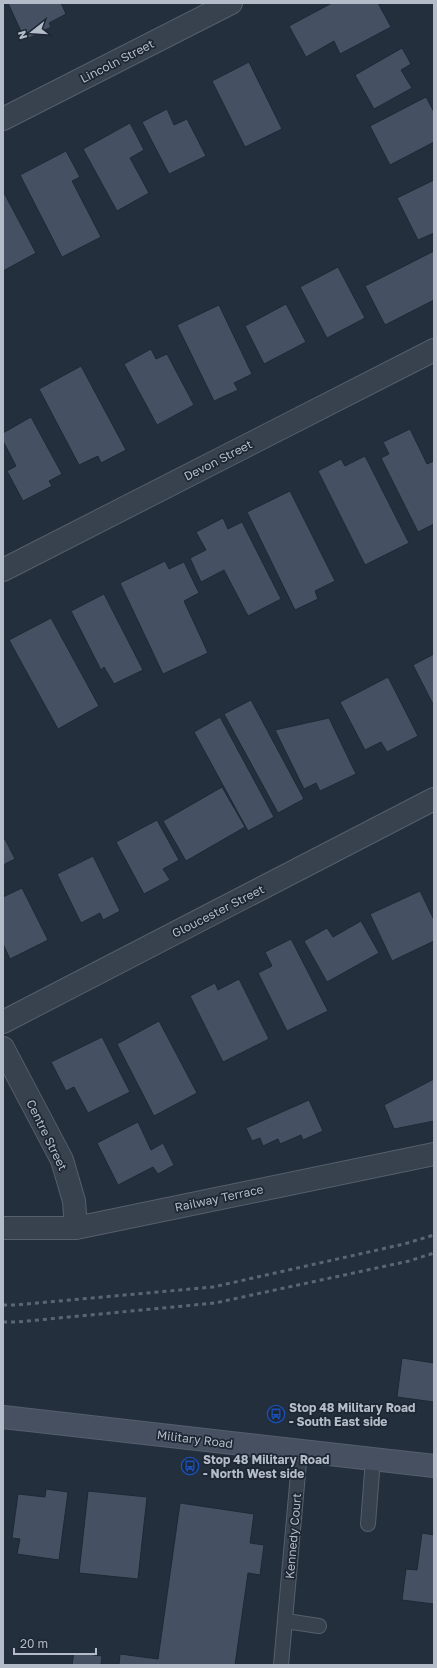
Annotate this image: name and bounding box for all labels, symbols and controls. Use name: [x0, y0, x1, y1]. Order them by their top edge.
north arrow: [12, 12, 52, 52]
text: N: [15, 29, 29, 41]
street label: Lincoln Street: [78, 36, 157, 86]
street label: Devon Street: [181, 436, 255, 484]
street label: Gloucester Street: [169, 881, 267, 941]
street label: Centre Street: [23, 1097, 71, 1173]
street label: Railway Terrace: [173, 1181, 265, 1215]
place label: Stop 48 Military Road - South East side: [289, 1400, 415, 1429]
bus stop icon: Stop 48 Military Road - South East side: [266, 1404, 286, 1424]
street label: Military Road: [156, 1427, 234, 1451]
place label: Stop 48 Military Road - North West side: [203, 1452, 329, 1481]
bus stop icon: Stop 48 Military Road - North West side: [180, 1456, 200, 1476]
street label: Kennedy Court: [282, 1492, 304, 1580]
scale bar: [14, 1630, 96, 1656]
text: 20 m: [20, 1636, 48, 1651]

